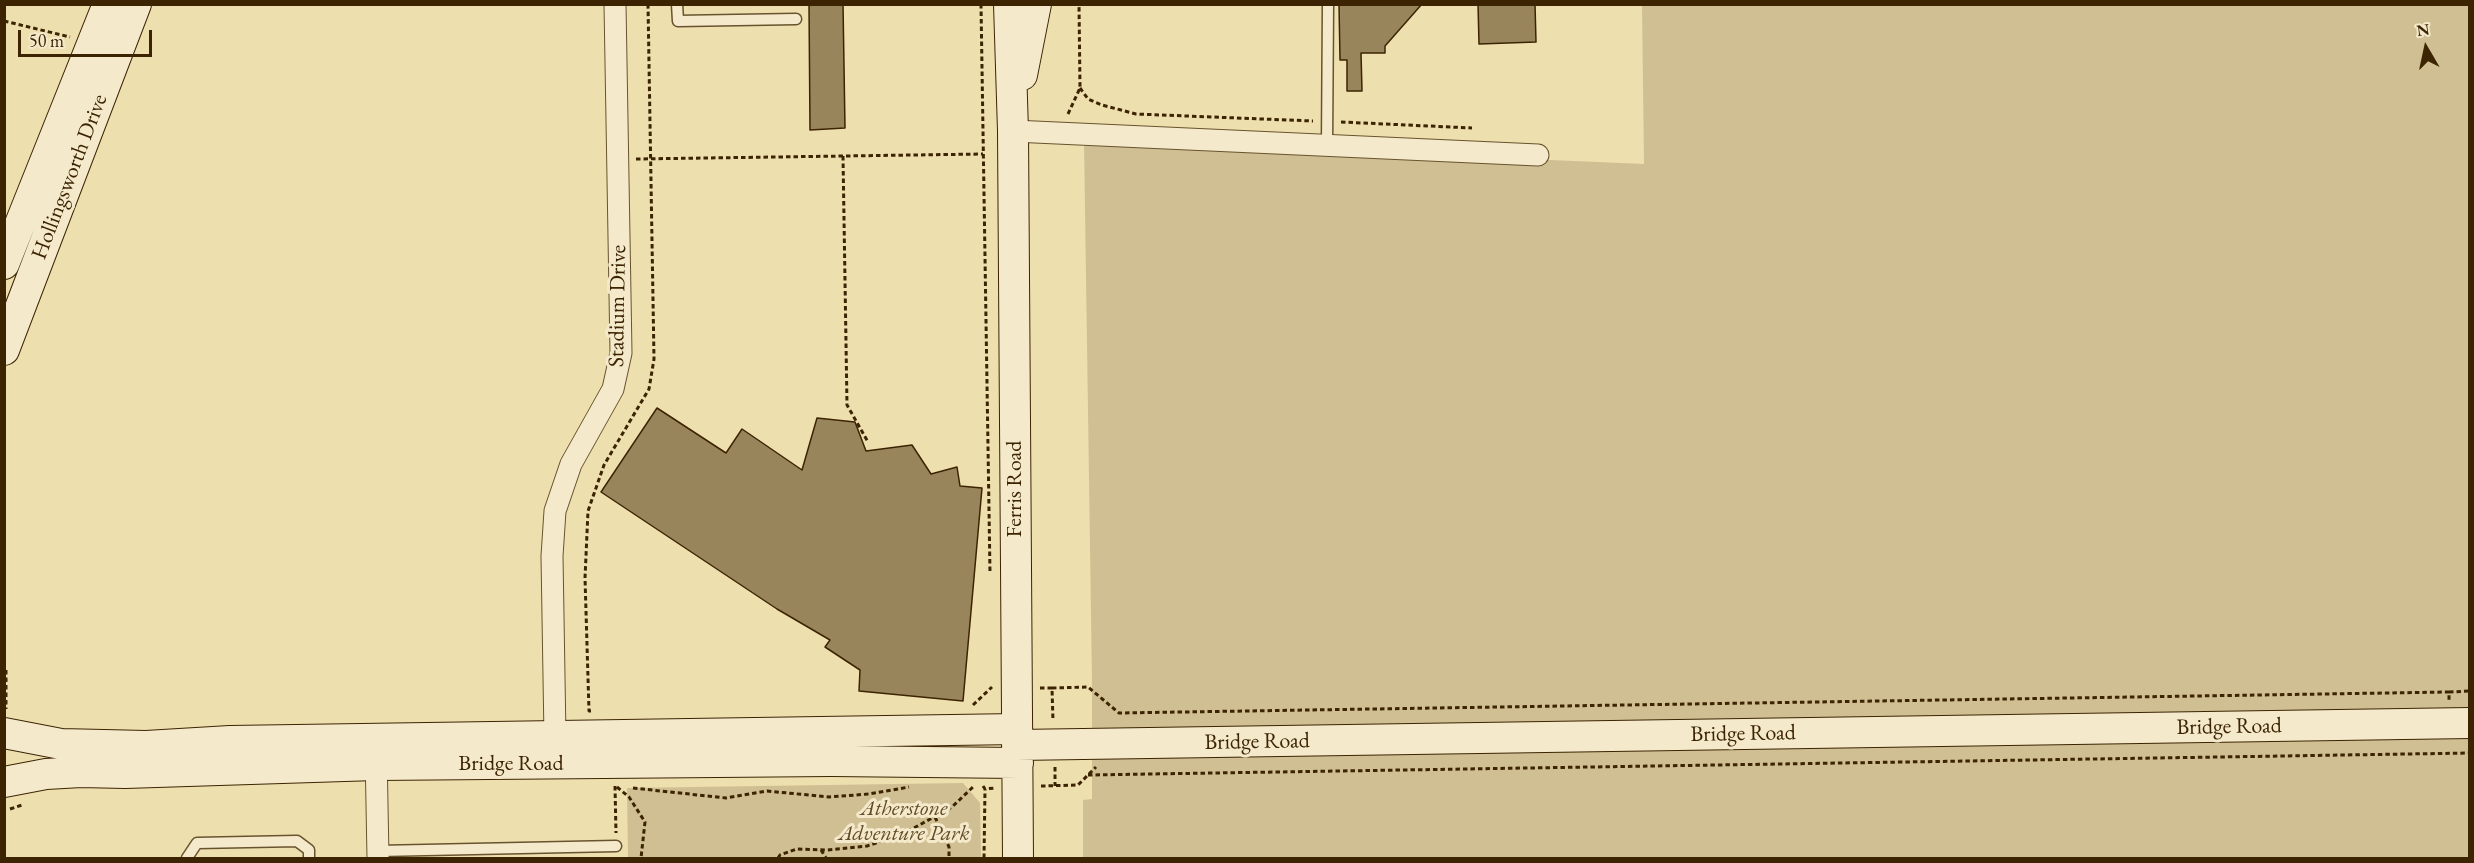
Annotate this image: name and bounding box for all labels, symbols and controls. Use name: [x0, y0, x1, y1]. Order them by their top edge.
scale bar: [21, 18, 154, 56]
north arrow: [2396, 18, 2456, 78]
text: N: [2415, 18, 2431, 41]
text: 50 m: [29, 29, 64, 52]
street label: Hollingsworth Drive: [26, 91, 114, 263]
street label: Stadium Drive: [604, 245, 632, 367]
street label: Ferris Road: [1002, 441, 1028, 537]
street label: Bridge Road: [2176, 713, 2282, 741]
street label: Bridge Road: [1690, 720, 1796, 748]
street label: Bridge Road: [1204, 728, 1310, 756]
street label: Bridge Road: [458, 751, 564, 777]
park label: Atherstone Adventure Park: [839, 796, 969, 848]

